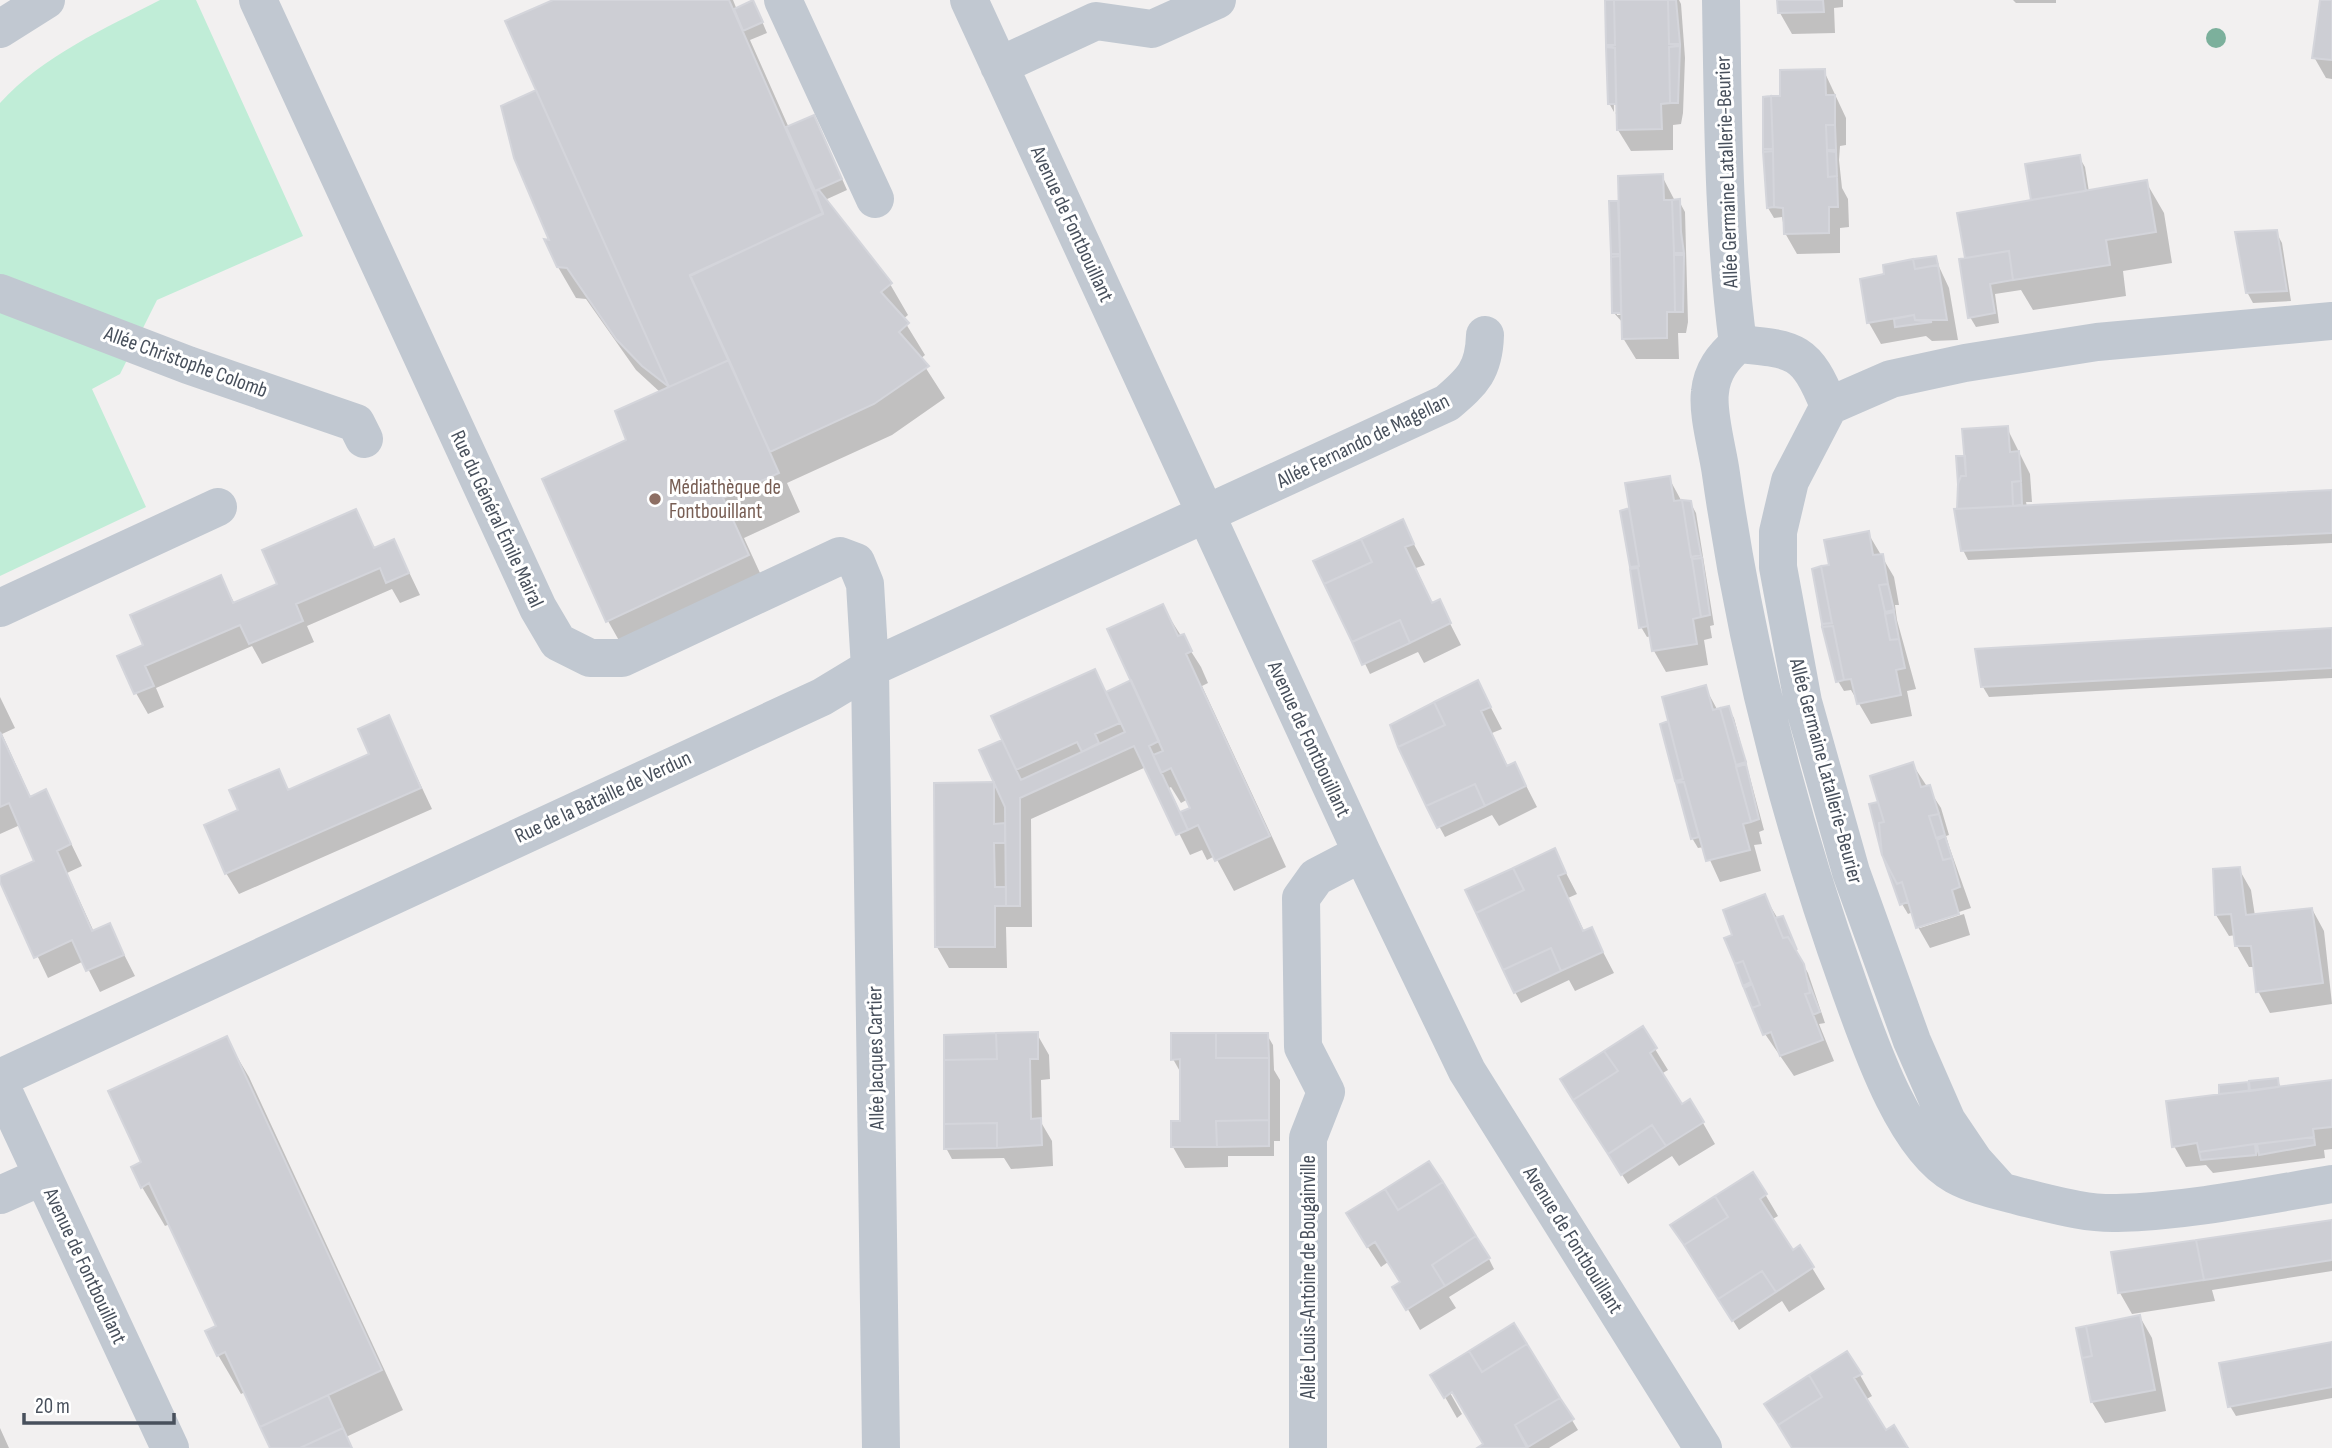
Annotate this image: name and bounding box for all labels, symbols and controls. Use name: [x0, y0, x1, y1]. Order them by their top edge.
street label: Allée Germaine Latallerie-Beurier: [1710, 56, 1744, 289]
street label: Avenue de Fontbouillant: [1025, 141, 1119, 306]
street label: Allée Christophe Colomb: [100, 321, 271, 403]
street label: Allée Fernando de Magellan: [1272, 388, 1453, 494]
street label: Rue du Général Émile Mairal: [445, 427, 549, 611]
place label: Médiathèque de Fontbouillant: [669, 475, 781, 524]
marker: Médiathèque de Fontbouillant: [647, 491, 663, 507]
street label: Allée Germaine Latallerie-Beurier: [1784, 655, 1868, 886]
street label: Avenue de Fontbouillant: [1262, 656, 1356, 821]
street label: Rue de la Bataille de Verdun: [511, 745, 695, 849]
street label: Allée Jacques Cartier: [862, 986, 890, 1131]
street label: Allée Louis-Antoine de Bougainville: [1296, 1155, 1321, 1400]
street label: Avenue de Fontbouillant: [1517, 1161, 1628, 1318]
street label: Avenue de Fontbouillant: [38, 1183, 132, 1348]
scale bar: [24, 1382, 175, 1426]
text: 20 m: [35, 1394, 70, 1419]

